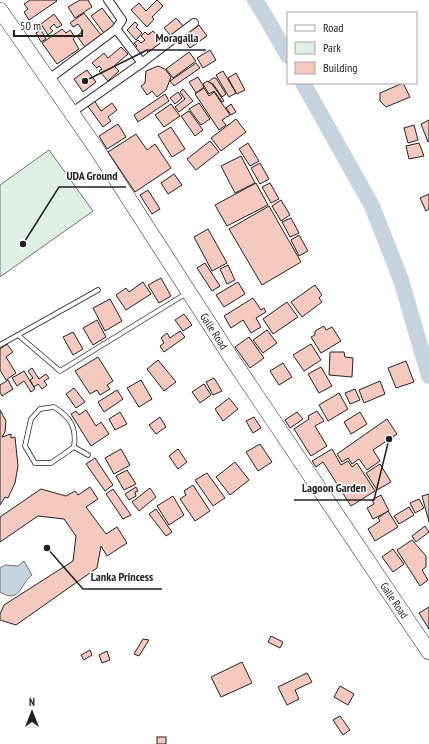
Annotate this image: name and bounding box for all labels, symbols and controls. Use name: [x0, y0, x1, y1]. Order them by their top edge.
scale bar: [14, 12, 82, 38]
legend: [287, 12, 417, 84]
text: 50 m: [20, 18, 41, 33]
text: Road: [323, 20, 343, 35]
callout: Moragalla: [147, 26, 206, 50]
text: Moragalla: [156, 30, 198, 45]
text: Park: [323, 40, 341, 55]
text: Building: [323, 60, 358, 75]
callout: UDA Ground: [59, 163, 126, 187]
text: UDA Ground: [66, 168, 118, 183]
street label: Galle Road: [197, 310, 231, 352]
callout: Lagoon Garden: [294, 476, 374, 500]
text: Lagoon Garden: [302, 480, 366, 495]
callout: Lanka Princess: [83, 565, 162, 589]
text: Lanka Princess: [91, 569, 153, 584]
street label: Galle Road: [377, 580, 412, 621]
north arrow: [12, 692, 52, 732]
text: N: [29, 695, 35, 709]

